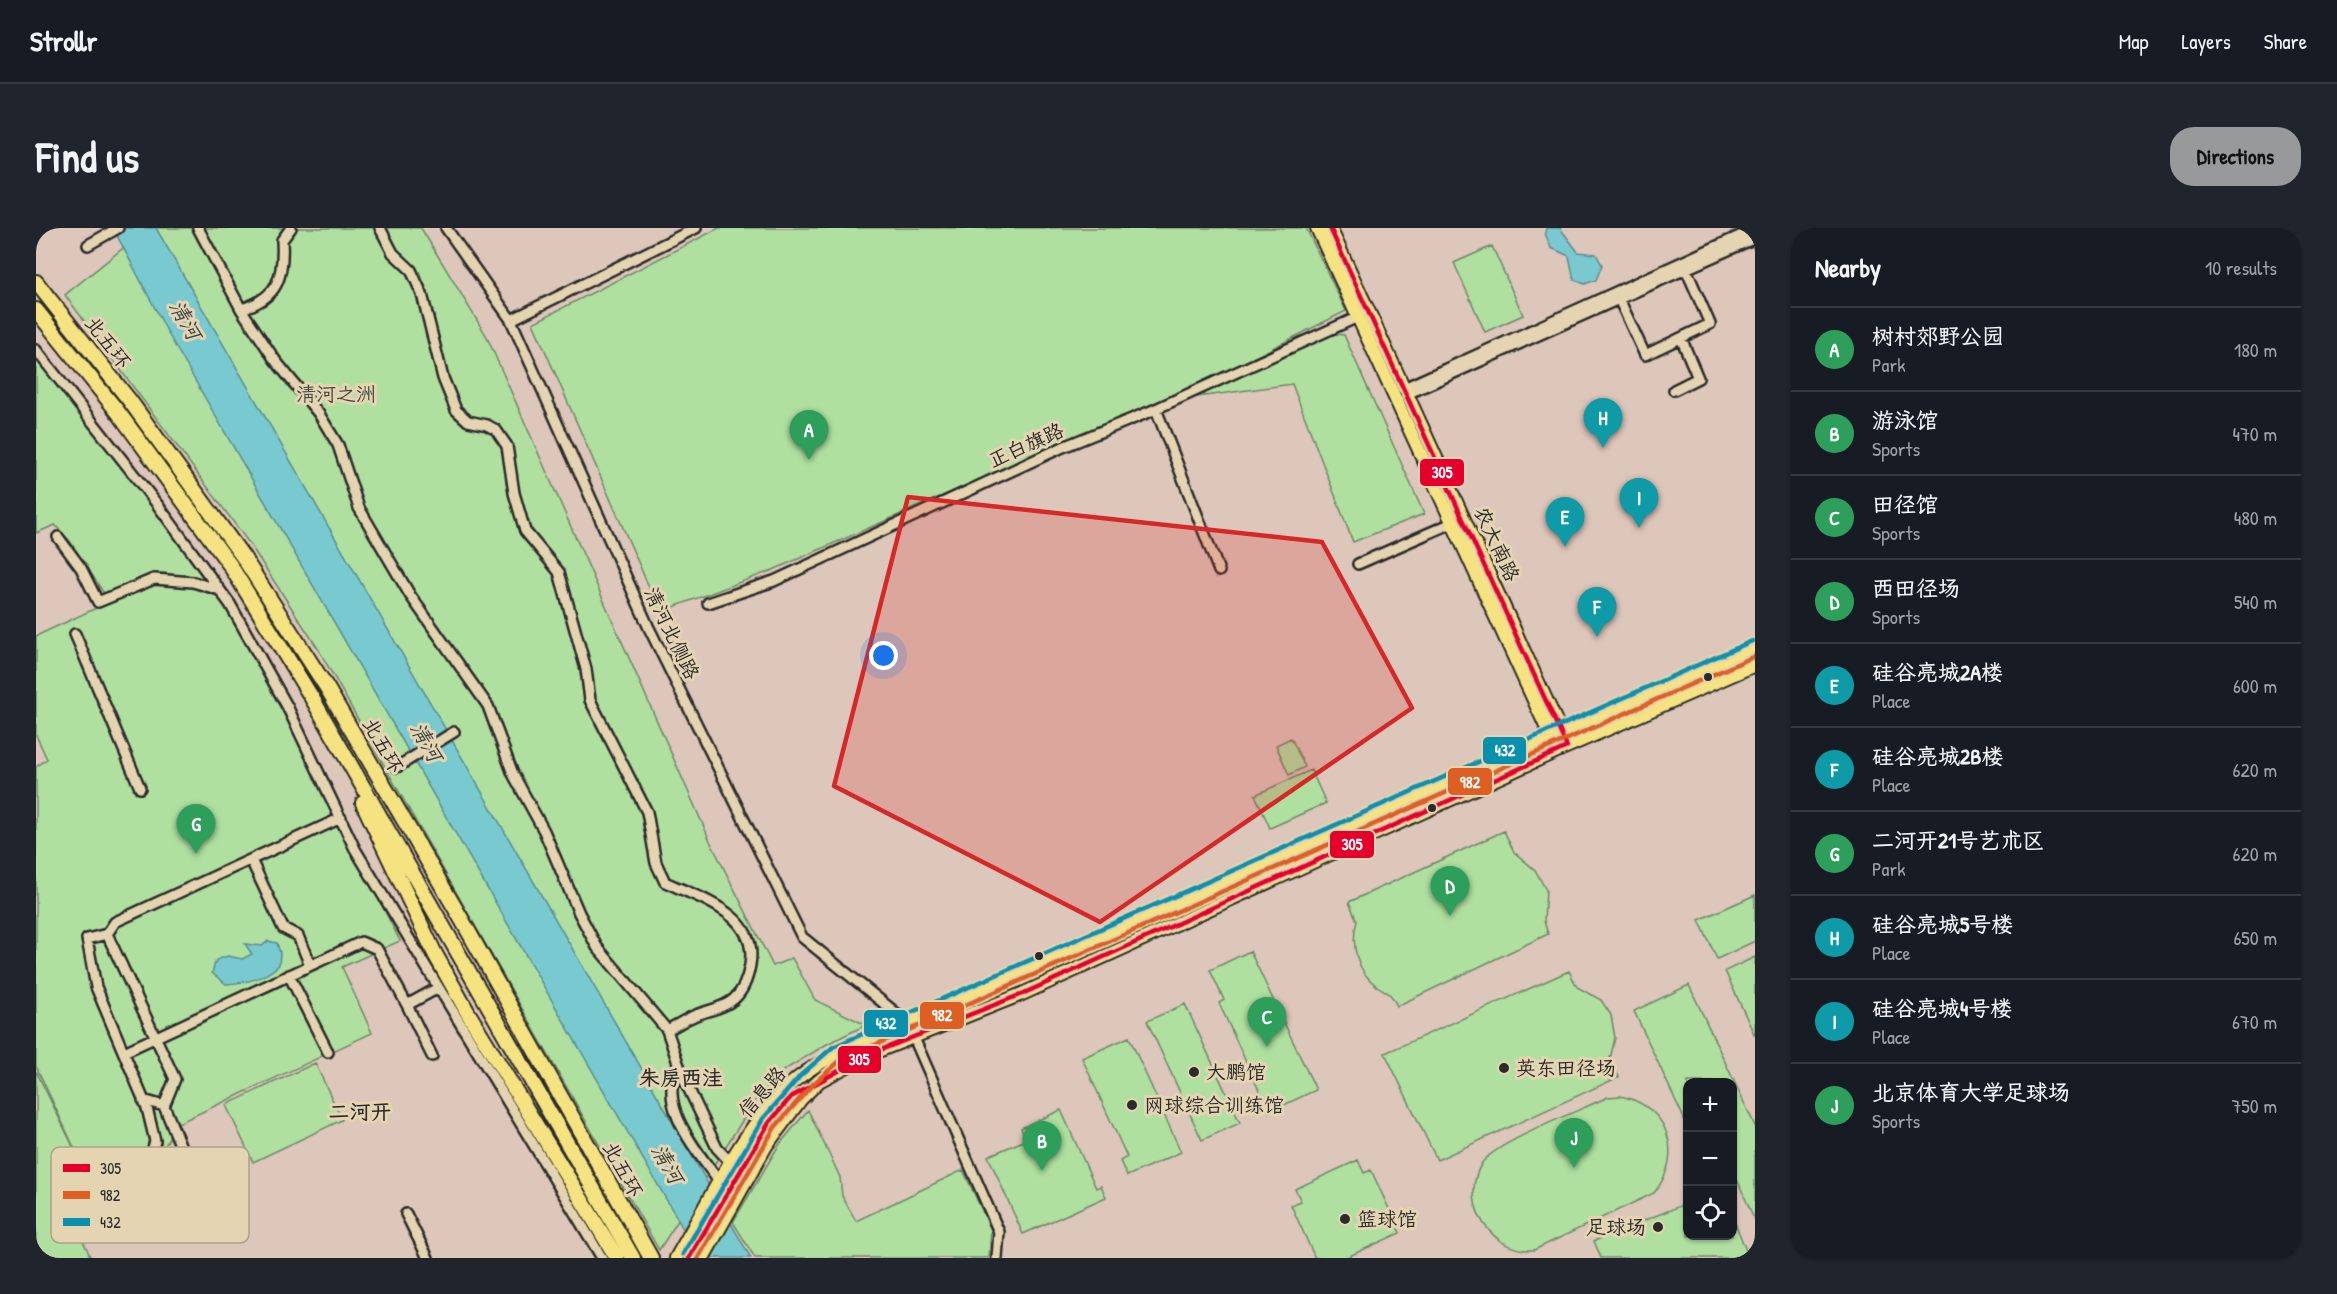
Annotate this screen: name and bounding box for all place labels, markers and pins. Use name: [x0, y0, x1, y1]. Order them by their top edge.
pin: H: [1584, 398, 1622, 448]
pin: A: [790, 410, 828, 460]
pin: I: [1620, 478, 1658, 528]
pin: E: [1546, 498, 1585, 547]
pin: F: [1578, 588, 1616, 637]
unlabelled marker: [1702, 671, 1714, 683]
unlabelled marker: [1426, 802, 1438, 814]
pin: G: [176, 804, 216, 854]
pin: D: [1430, 866, 1470, 916]
unlabelled marker: [1033, 950, 1045, 962]
pin: C: [1248, 998, 1286, 1047]
place label: 英东田径场: [1516, 1054, 1616, 1081]
place label: 大鹏馆: [1206, 1058, 1266, 1085]
marker: 英东田径场: [1497, 1061, 1511, 1075]
marker: 大鹏馆: [1187, 1065, 1201, 1079]
place label: 网球综合训练馆: [1144, 1091, 1284, 1118]
marker: 网球综合训练馆: [1125, 1098, 1139, 1112]
pin: J: [1554, 1118, 1594, 1168]
pin: B: [1022, 1122, 1062, 1171]
place label: 篮球馆: [1357, 1205, 1417, 1232]
marker: 篮球馆: [1338, 1212, 1352, 1226]
place label: 足球场: [1586, 1213, 1646, 1240]
marker: 足球场: [1651, 1220, 1665, 1234]

